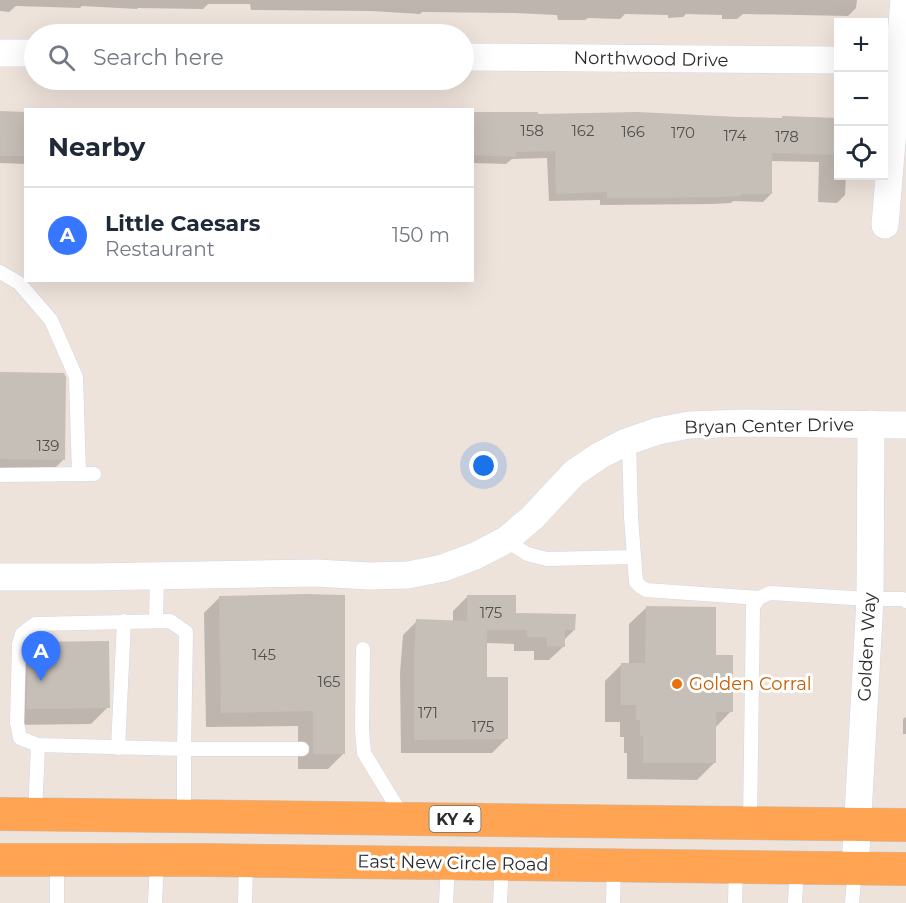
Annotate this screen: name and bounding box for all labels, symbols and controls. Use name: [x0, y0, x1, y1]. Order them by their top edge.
map controls: [834, 18, 888, 180]
button: +: [834, 18, 888, 72]
search box: [24, 24, 474, 90]
icon: search: [45, 41, 78, 74]
text: Search here: [93, 44, 224, 71]
street label: Northwood Drive: [573, 47, 729, 71]
button: −: [834, 72, 888, 126]
house number: 158: [520, 121, 544, 140]
house number: 162: [571, 121, 595, 140]
house number: 166: [621, 122, 645, 141]
house number: 170: [671, 123, 695, 142]
house number: 174: [723, 126, 747, 145]
button: locate: [834, 126, 888, 180]
house number: 178: [775, 127, 799, 146]
text: Nearby: [48, 131, 145, 163]
text: Little Caesars: [105, 210, 260, 237]
text: A: [60, 223, 75, 247]
text: 150 m: [392, 223, 450, 247]
text: Restaurant: [105, 237, 215, 261]
street label: Bryan Center Drive: [684, 414, 854, 438]
house number: 139: [36, 436, 60, 455]
your location: [469, 451, 498, 480]
street label: Golden Way: [853, 592, 881, 702]
house number: 175: [480, 603, 502, 622]
pin: A: [22, 632, 60, 681]
house number: 145: [252, 645, 276, 664]
house number: 165: [317, 672, 341, 691]
place label: Golden Corral: [689, 673, 812, 695]
marker: Golden Corral: [670, 677, 684, 691]
house number: 171: [418, 703, 438, 722]
house number: 175: [472, 717, 494, 736]
road number: KY 4: [430, 806, 480, 832]
street label: East New Circle Road: [357, 850, 549, 876]

